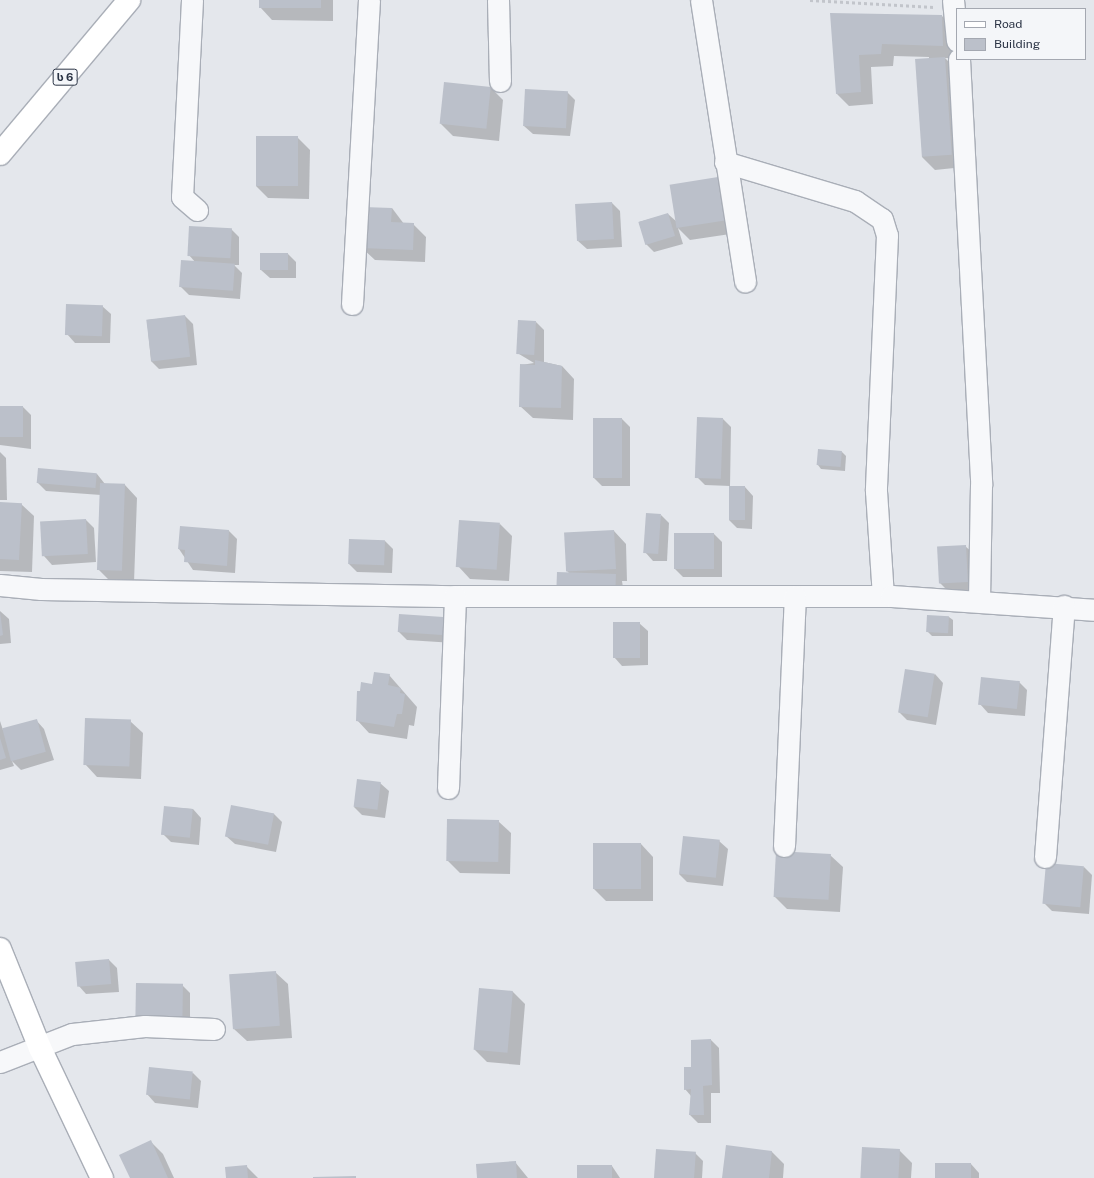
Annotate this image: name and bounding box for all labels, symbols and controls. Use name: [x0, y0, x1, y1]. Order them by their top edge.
legend: [956, 8, 1086, 60]
text: Road: [994, 17, 1022, 31]
text: Building: [994, 37, 1040, 51]
road number: ს 6: [52, 68, 78, 86]

